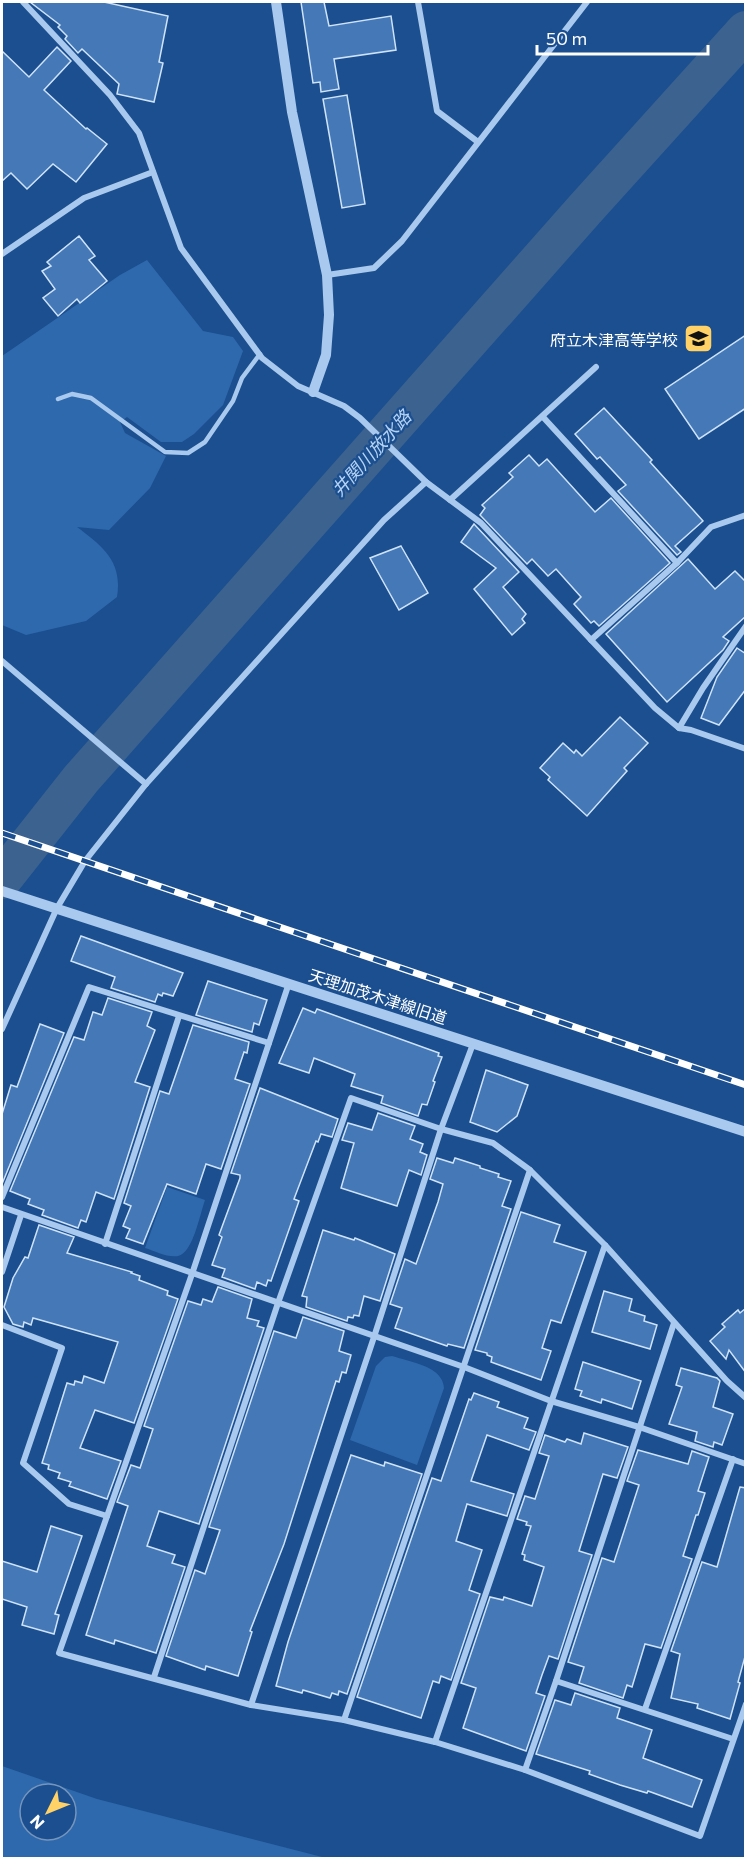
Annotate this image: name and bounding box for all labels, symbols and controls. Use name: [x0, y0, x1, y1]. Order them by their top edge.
scale bar: [537, 18, 708, 56]
text: 50 m: [546, 27, 587, 49]
school or university icon: 府立木津高等学校: [683, 323, 715, 355]
place label: 府立木津高等学校: [550, 330, 678, 349]
water label: 井関川放水路: [327, 404, 417, 500]
street label: 天理加茂木津線旧道: [307, 965, 449, 1027]
north arrow: [18, 1782, 78, 1842]
text: N: [26, 1812, 48, 1833]

